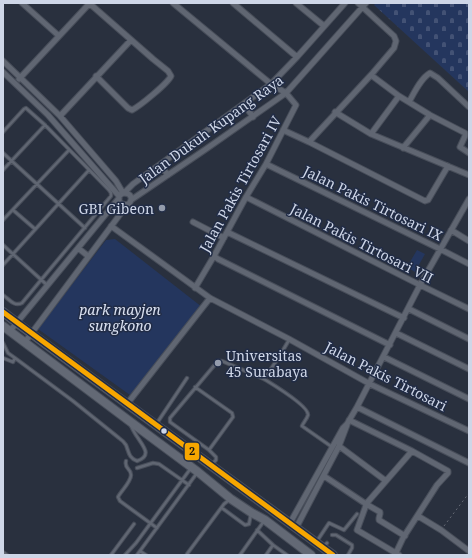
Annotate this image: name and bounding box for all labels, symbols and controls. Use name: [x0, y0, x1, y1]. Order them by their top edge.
street label: Jalan Dukuh Kupang Raya: [134, 70, 287, 188]
street label: Jalan Pakis Tirtosari IV: [194, 112, 286, 256]
street label: Jalan Pakis Tirtosari IX: [299, 161, 446, 245]
street label: Jalan Pakis Tirtosari VII: [286, 198, 437, 287]
place label: GBI Gibeon: [78, 199, 154, 218]
marker: GBI Gibeon: [157, 203, 167, 213]
park label: park mayjen sungkono: [78, 300, 161, 335]
street label: Jalan Pakis Tirtosari: [321, 337, 451, 415]
place label: Universitas 45 Surabaya: [226, 346, 308, 381]
marker: Universitas 45 Surabaya: [213, 358, 223, 368]
unlabelled marker: [159, 426, 169, 436]
line badge: 2: [184, 442, 200, 461]
text: 2: [189, 443, 195, 458]

